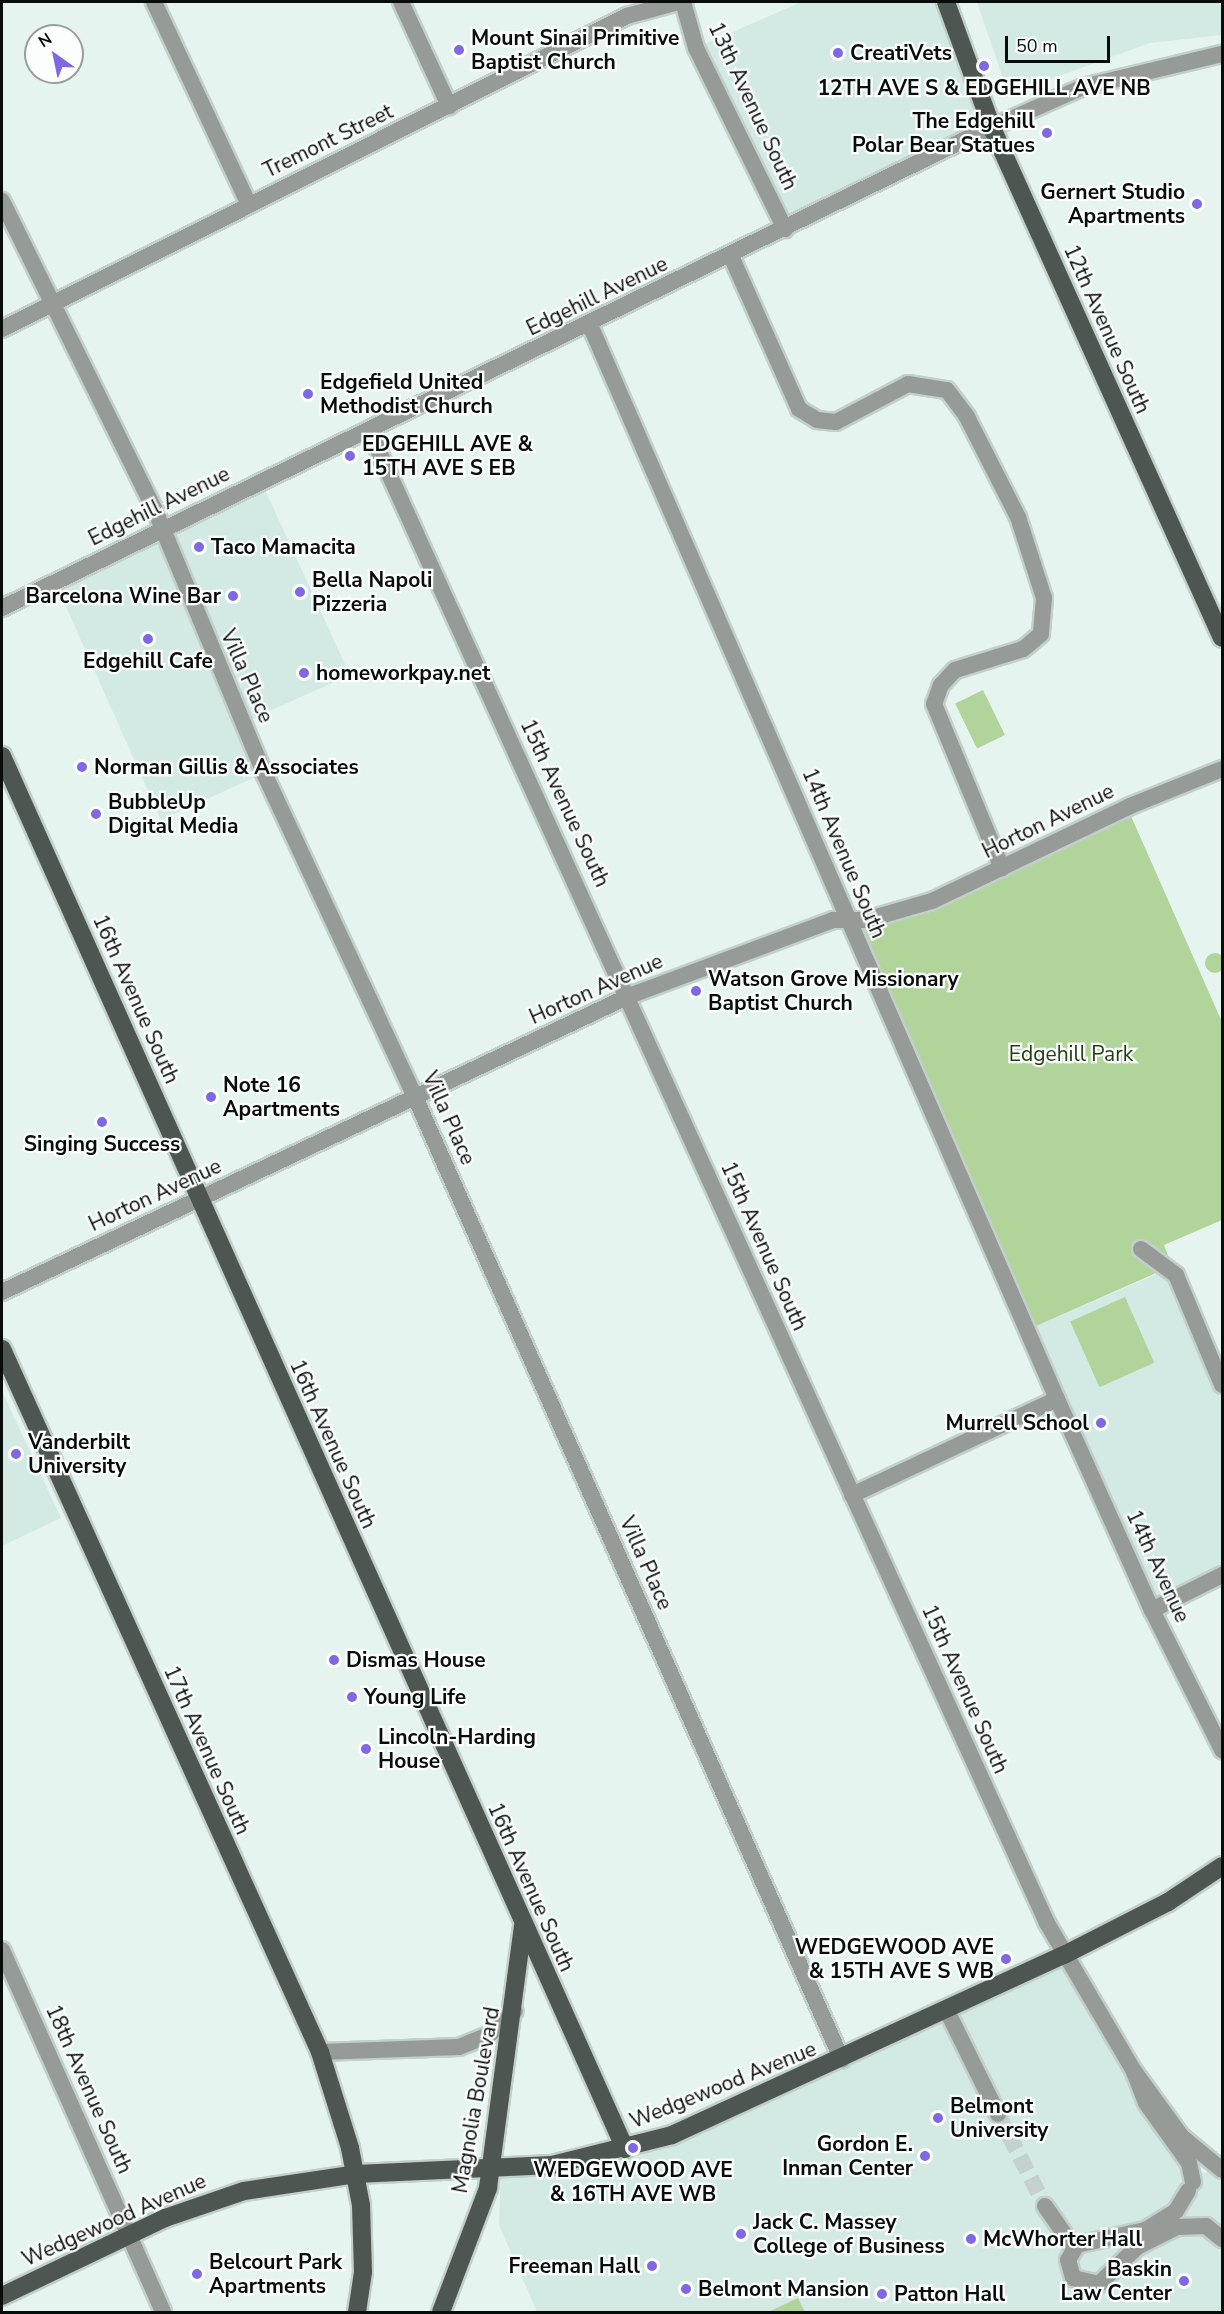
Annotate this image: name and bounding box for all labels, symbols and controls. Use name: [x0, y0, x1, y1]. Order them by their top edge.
street label: 13th Avenue South: [703, 18, 803, 194]
north arrow: [24, 24, 84, 84]
scale bar: [1008, 24, 1113, 62]
place label: Mount Sinai Primitive Baptist Church: [471, 25, 679, 75]
text: N: [34, 28, 56, 53]
text: 50 m: [1016, 34, 1058, 58]
place label: CreatiVets: [850, 40, 952, 66]
marker: Mount Sinai Primitive Baptist Church: [452, 43, 466, 57]
marker: CreatiVets: [831, 46, 845, 60]
marker: 12TH AVE S & EDGEHILL AVE NB: [977, 59, 991, 73]
place label: 12TH AVE S & EDGEHILL AVE NB: [817, 75, 1151, 101]
street label: Tremont Street: [259, 99, 397, 183]
place label: The Edgehill Polar Bear Statues: [852, 108, 1035, 158]
marker: The Edgehill Polar Bear Statues: [1040, 126, 1054, 140]
place label: Gernert Studio Apartments: [1040, 179, 1185, 229]
marker: Gernert Studio Apartments: [1190, 197, 1204, 211]
street label: 12th Avenue South: [1058, 241, 1156, 417]
street label: Edgehill Avenue: [522, 251, 672, 341]
place label: Edgefield United Methodist Church: [320, 369, 493, 419]
marker: Edgefield United Methodist Church: [301, 387, 315, 401]
place label: EDGEHILL AVE & 15TH AVE S EB: [362, 431, 533, 481]
marker: EDGEHILL AVE & 15TH AVE S EB: [343, 449, 357, 463]
street label: Edgehill Avenue: [84, 461, 234, 551]
place label: Taco Mamacita: [211, 534, 356, 560]
marker: Taco Mamacita: [192, 540, 206, 554]
place label: Bella Napoli Pizzeria: [312, 567, 432, 617]
place label: Barcelona Wine Bar: [26, 583, 221, 609]
marker: Bella Napoli Pizzeria: [293, 585, 307, 599]
marker: Barcelona Wine Bar: [226, 589, 240, 603]
street label: Villa Place: [215, 625, 279, 727]
marker: Edgehill Cafe: [141, 632, 155, 646]
place label: Edgehill Cafe: [83, 648, 213, 674]
place label: homeworkpay.net: [316, 660, 490, 686]
marker: homeworkpay.net: [297, 666, 311, 680]
street label: 15th Avenue South: [515, 715, 615, 891]
place label: Norman Gillis & Associates: [94, 754, 359, 780]
marker: Norman Gillis & Associates: [75, 760, 89, 774]
street label: 14th Avenue South: [797, 764, 891, 942]
street label: Horton Avenue: [978, 778, 1118, 864]
place label: BubbleUp Digital Media: [108, 789, 238, 839]
marker: BubbleUp Digital Media: [89, 807, 103, 821]
street label: 16th Avenue South: [87, 911, 185, 1087]
street label: Horton Avenue: [525, 948, 667, 1030]
place label: Watson Grove Missionary Baptist Church: [708, 966, 958, 1016]
marker: Watson Grove Missionary Baptist Church: [689, 984, 703, 998]
park label: Edgehill Park: [1009, 1041, 1133, 1067]
street label: Villa Place: [417, 1067, 481, 1169]
place label: Note 16 Apartments: [223, 1072, 340, 1122]
marker: Note 16 Apartments: [204, 1090, 218, 1104]
marker: Singing Success: [95, 1115, 109, 1129]
place label: Singing Success: [24, 1131, 180, 1157]
street label: Horton Avenue: [85, 1153, 225, 1237]
street label: 15th Avenue South: [715, 1158, 813, 1334]
street label: 16th Avenue South: [284, 1356, 382, 1532]
place label: Murrell School: [946, 1410, 1089, 1436]
marker: Murrell School: [1094, 1416, 1108, 1430]
place label: Vanderbilt University: [28, 1429, 130, 1479]
marker: Vanderbilt University: [9, 1447, 23, 1461]
street label: 14th Avenue: [1121, 1506, 1195, 1626]
street label: Villa Place: [614, 1512, 678, 1614]
street label: 15th Avenue South: [916, 1601, 1014, 1777]
place label: Dismas House: [346, 1647, 486, 1673]
marker: Dismas House: [327, 1653, 341, 1667]
street label: 17th Avenue South: [158, 1662, 256, 1838]
place label: Young Life: [364, 1684, 466, 1710]
marker: Young Life: [345, 1690, 359, 1704]
place label: Lincoln-Harding House: [378, 1724, 536, 1774]
marker: Lincoln-Harding House: [359, 1742, 373, 1756]
street label: 16th Avenue South: [482, 1799, 580, 1975]
place label: WEDGEWOOD AVE & 15TH AVE S WB: [795, 1934, 994, 1984]
marker: WEDGEWOOD AVE & 15TH AVE S WB: [999, 1952, 1013, 1966]
street label: 18th Avenue South: [40, 2001, 138, 2177]
street label: Magnolia Boulevard: [447, 2005, 505, 2195]
street label: Wedgewood Avenue: [626, 2036, 820, 2134]
place label: Belmont University: [950, 2093, 1048, 2143]
marker: Belmont University: [931, 2111, 945, 2125]
place label: Gordon E. Inman Center: [782, 2131, 913, 2181]
marker: WEDGEWOOD AVE & 16TH AVE WB: [626, 2141, 640, 2155]
marker: Gordon E. Inman Center: [918, 2149, 932, 2163]
place label: WEDGEWOOD AVE & 16TH AVE WB: [533, 2157, 733, 2207]
street label: Wedgewood Avenue: [18, 2168, 210, 2272]
place label: Jack C. Massey College of Business: [753, 2209, 945, 2259]
place label: McWhorter Hall: [983, 2226, 1142, 2252]
marker: Jack C. Massey College of Business: [734, 2227, 748, 2241]
marker: McWhorter Hall: [964, 2232, 978, 2246]
place label: Belcourt Park Apartments: [209, 2249, 342, 2299]
place label: Freeman Hall: [509, 2253, 640, 2279]
place label: Baskin Law Center: [1060, 2256, 1172, 2306]
marker: Freeman Hall: [645, 2259, 659, 2273]
marker: Belcourt Park Apartments: [190, 2267, 204, 2281]
marker: Baskin Law Center: [1177, 2274, 1191, 2288]
place label: Belmont Mansion: [698, 2276, 869, 2302]
place label: Patton Hall: [894, 2281, 1005, 2307]
marker: Belmont Mansion: [679, 2282, 693, 2296]
marker: Patton Hall: [875, 2287, 889, 2301]

